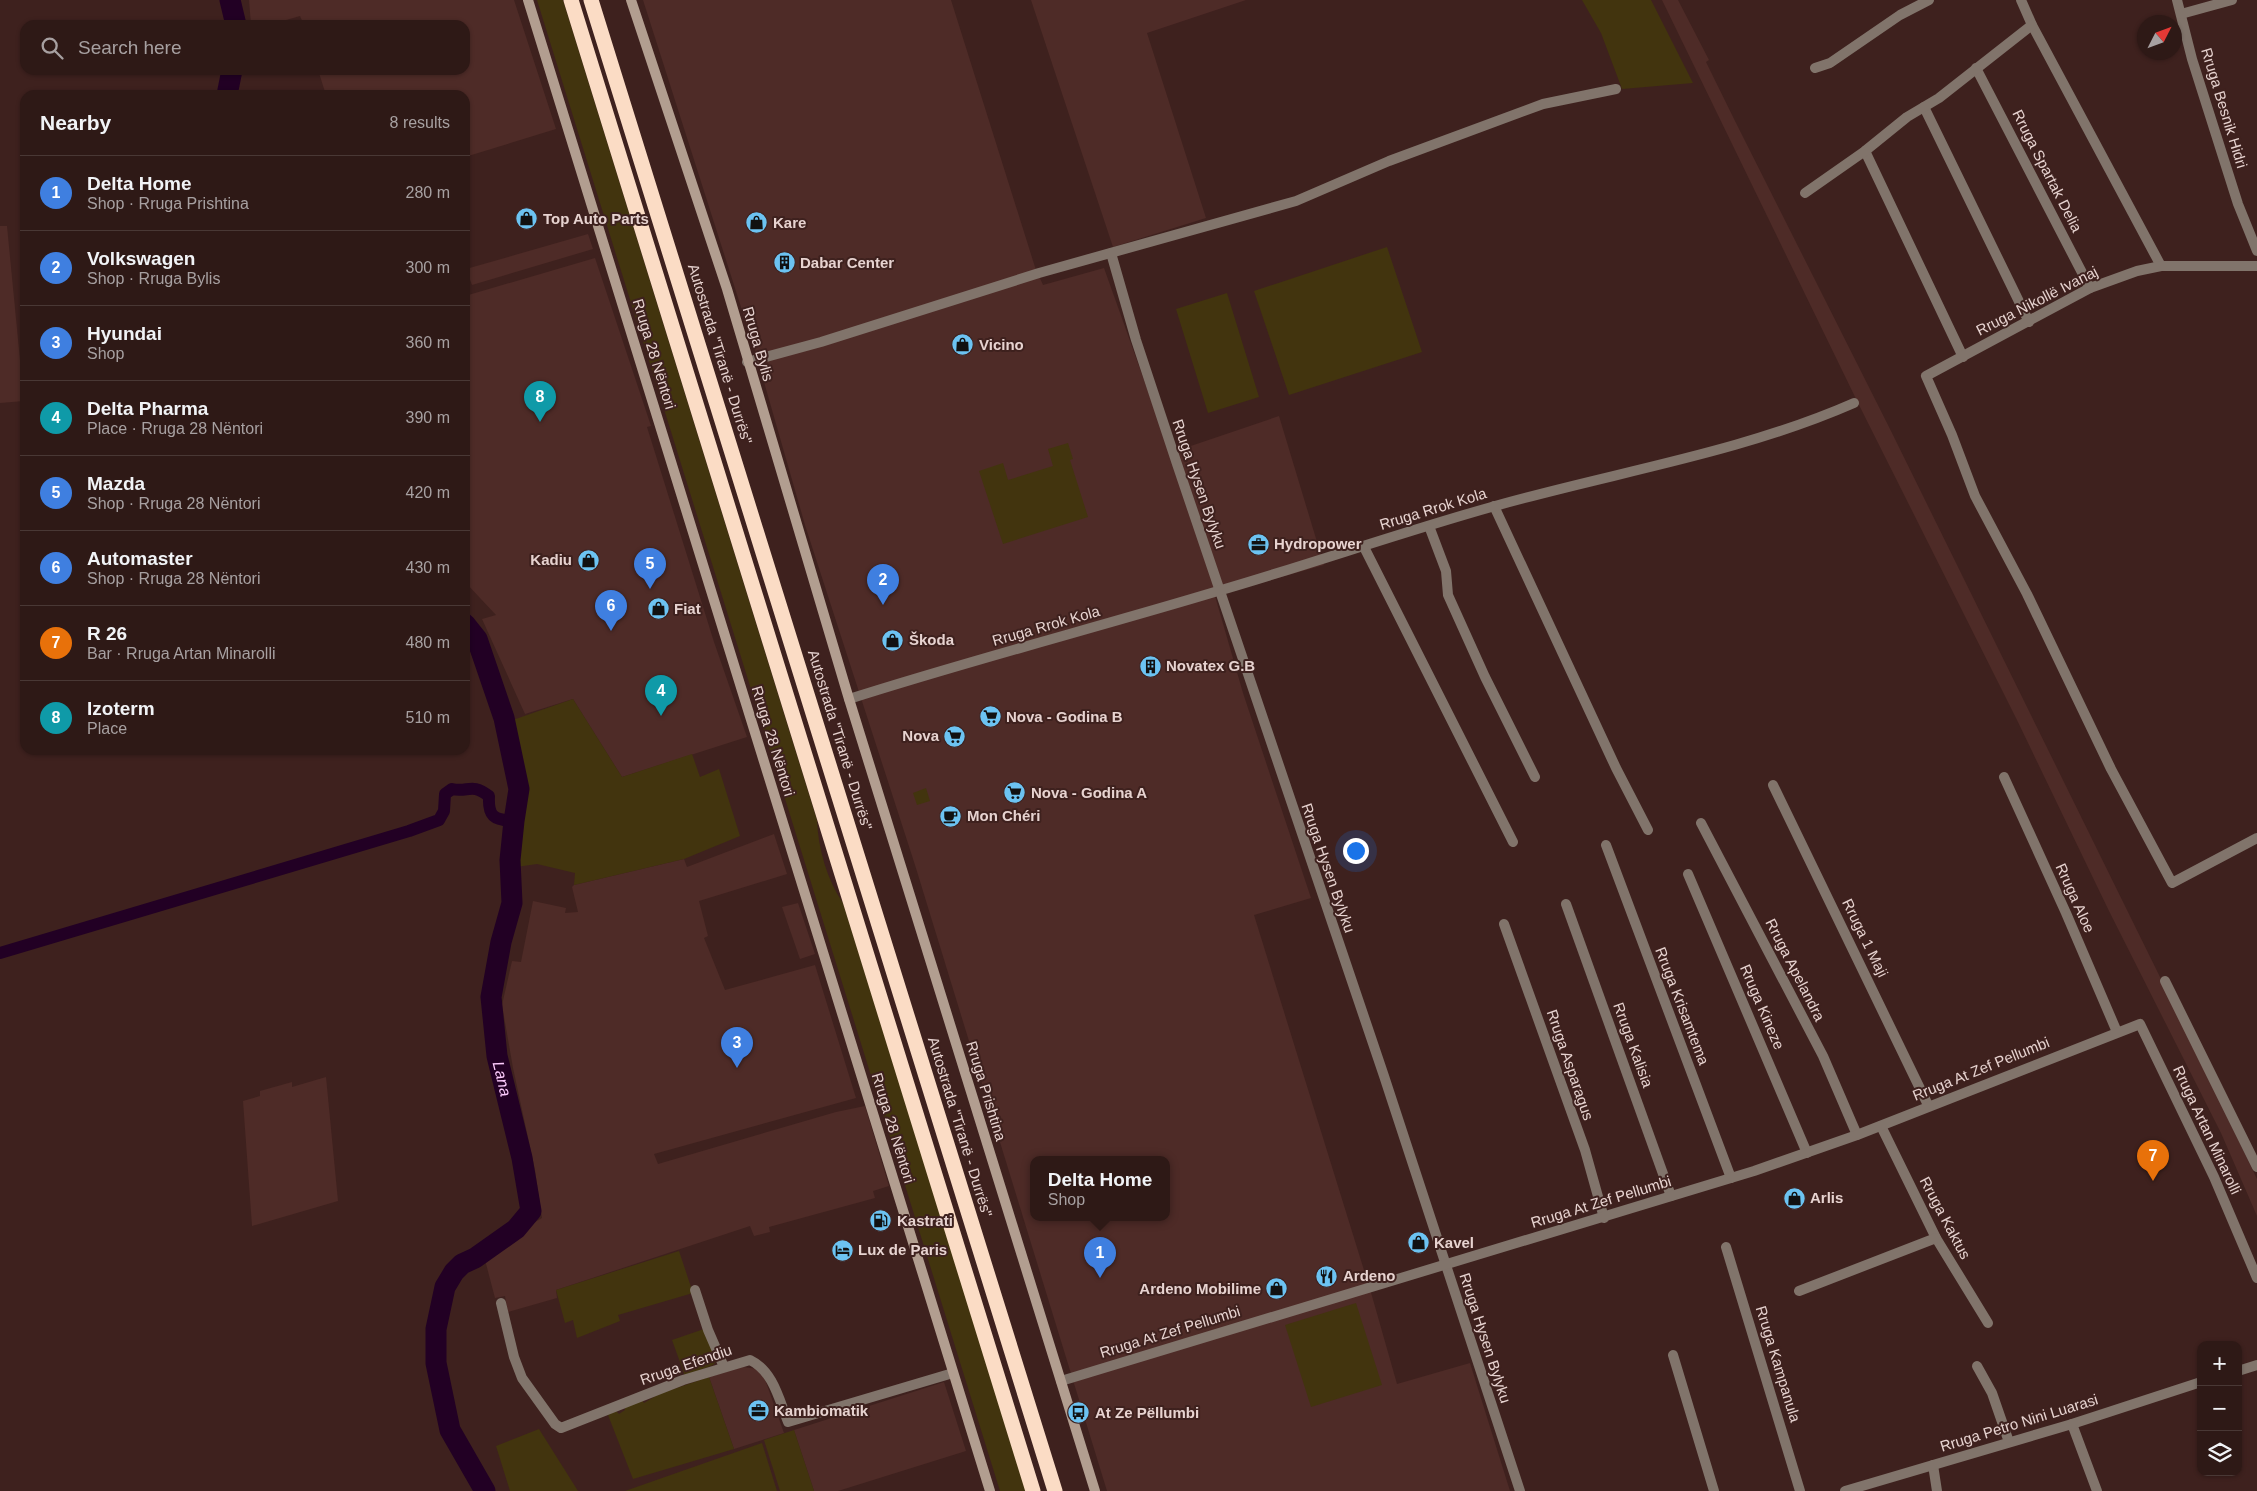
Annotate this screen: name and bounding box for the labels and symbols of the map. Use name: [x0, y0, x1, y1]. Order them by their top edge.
north arrow: [2137, 15, 2182, 60]
street label: Rruga Besnik Hidri: [2198, 46, 2251, 170]
street label: Rruga Spartak Delia: [2009, 107, 2086, 235]
shop icon: Top Auto Parts: [515, 207, 539, 231]
place label: Top Auto Parts: [543, 210, 649, 227]
shop icon: Kare: [745, 211, 769, 235]
place label: Kare: [773, 214, 806, 231]
building icon: Dabar Center: [772, 251, 796, 275]
place label: Dabar Center: [800, 254, 894, 271]
street label: Autostrada "Tiranë - Durrës": [685, 262, 756, 446]
street label: Rruga Nikollë Ivanaj: [1973, 263, 2100, 339]
street label: Rruga 28 Nëntori: [630, 297, 679, 411]
street label: Rruga Bylis: [740, 305, 777, 383]
shop icon: Vicino: [951, 333, 975, 357]
place label: Vicino: [979, 336, 1024, 353]
pin: 8: [524, 381, 556, 422]
street label: Rruga Hysen Bylyku: [1169, 417, 1230, 551]
street label: Rruga Rrok Kola: [1377, 484, 1489, 533]
office icon: Hydropower: [1246, 532, 1270, 556]
place label: Hydropower: [1274, 535, 1362, 552]
shop icon: Kadiu: [576, 548, 600, 572]
pin: 5: [634, 548, 666, 589]
place label: Kadiu: [530, 551, 572, 568]
pin: 2: [867, 564, 899, 605]
pin: 6: [595, 590, 627, 631]
shop icon: Fiat: [646, 597, 670, 621]
place label: Fiat: [674, 600, 701, 617]
street label: Rruga Rrok Kola: [990, 602, 1102, 649]
shop icon: Škoda: [881, 628, 905, 652]
place label: Škoda: [909, 631, 955, 648]
street label: Autostrada "Tiranë - Durrës": [805, 648, 876, 832]
building icon: Novatex G.B: [1138, 654, 1162, 678]
place label: Novatex G.B: [1166, 657, 1255, 674]
pin: 4: [645, 675, 677, 716]
street label: Rruga 28 Nëntori: [749, 684, 798, 798]
supermarket icon: Nova - Godina B: [978, 705, 1002, 729]
place label: Nova - Godina B: [1006, 708, 1123, 725]
supermarket icon: Nova: [943, 724, 967, 748]
place label: Nova: [902, 727, 940, 744]
supermarket icon: Nova - Godina A: [1003, 781, 1027, 805]
place label: Nova - Godina A: [1031, 784, 1147, 801]
street label: Rruga Hysen Bylyku: [1298, 801, 1359, 935]
cafe icon: Mon Chéri: [939, 804, 963, 828]
place label: Mon Chéri: [967, 807, 1040, 824]
your location: [1343, 838, 1369, 864]
street label: Rruga Aloe: [2053, 860, 2098, 935]
street label: Rruga 1 Maji: [1839, 896, 1892, 980]
street label: Rruga Apelandra: [1762, 916, 1829, 1024]
street label: Rruga Krisamtema: [1652, 944, 1713, 1068]
street label: Rruga Kineze: [1737, 962, 1788, 1052]
street label: Rruga Kalisia: [1610, 1000, 1657, 1090]
street label: Rruga Asparagus: [1544, 1007, 1597, 1122]
pin: 3: [721, 1027, 753, 1068]
street label: Rruga At Zef Pellumbi: [1910, 1033, 2052, 1104]
street label: Autostrada "Tiranë - Durrës": [925, 1035, 996, 1219]
street label: Rruga Prishtina: [963, 1039, 1010, 1143]
water label: Lana: [490, 1059, 515, 1098]
street label: Rruga Artan Minarolli: [2170, 1063, 2245, 1197]
street label: Rruga 28 Nëntori: [869, 1071, 918, 1185]
pin: 7: [2137, 1140, 2169, 1181]
street label: Rruga At Zef Pellumbi: [1529, 1172, 1673, 1231]
street label: Rruga Kaktus: [1917, 1174, 1974, 1262]
shop icon: Arlis: [1782, 1186, 1806, 1210]
place label: Arlis: [1810, 1189, 1843, 1206]
fuel station icon: Kastrati: [869, 1209, 893, 1233]
place label: Kastrati: [897, 1212, 953, 1229]
shop icon: Kavel: [1406, 1231, 1430, 1255]
place label: Kavel: [1434, 1234, 1474, 1251]
pin: 1: [1084, 1237, 1116, 1278]
hotel icon: Lux de Paris: [830, 1238, 854, 1262]
place label: Lux de Paris: [858, 1241, 947, 1258]
restaurant icon: Ardeno: [1315, 1264, 1339, 1288]
place label: Ardeno: [1343, 1267, 1396, 1284]
street label: Rruga Hysen Bylyku: [1456, 1271, 1515, 1405]
shop icon: Ardeno Mobilime: [1265, 1277, 1289, 1301]
place label: Ardeno Mobilime: [1139, 1280, 1261, 1297]
street label: Rruga At Zef Pellumbi: [1098, 1302, 1242, 1361]
street label: Rruga Kampanula: [1753, 1304, 1804, 1425]
street label: Rruga Efendiu: [638, 1341, 734, 1388]
street label: Rruga Petro Nini Luarasi: [1938, 1390, 2100, 1455]
office icon: Kambiomatik: [746, 1399, 770, 1423]
bus stop icon: At Ze Pëllumbi: [1067, 1401, 1091, 1425]
place label: Kambiomatik: [774, 1402, 869, 1419]
place label: At Ze Pëllumbi: [1095, 1404, 1199, 1421]

